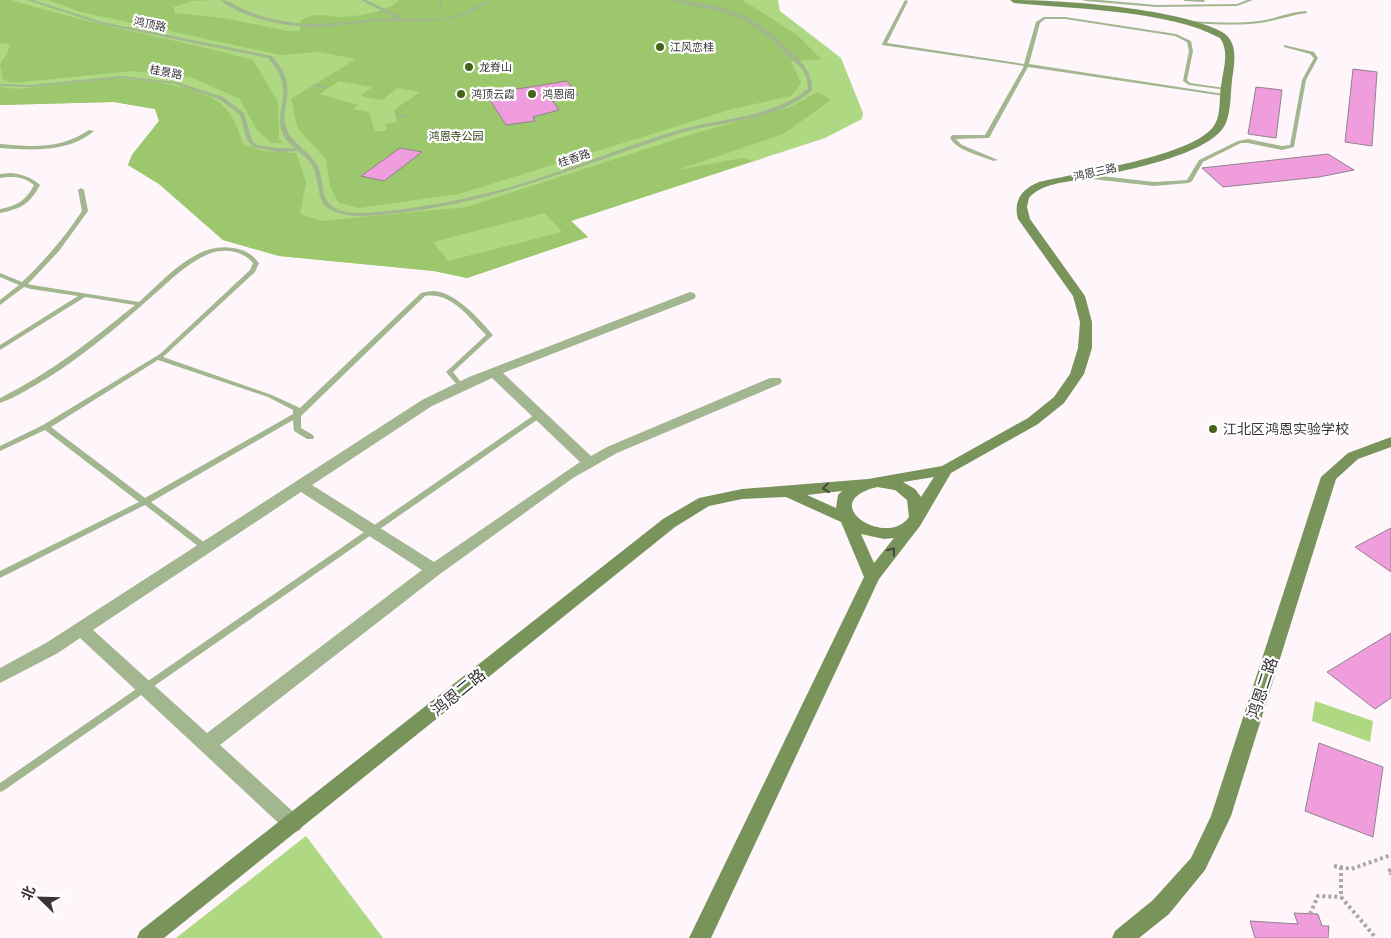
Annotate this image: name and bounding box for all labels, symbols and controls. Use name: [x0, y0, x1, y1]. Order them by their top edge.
street label: 鸿顶路: [133, 15, 167, 33]
marker: 江风恋桂: [654, 41, 666, 53]
place label: 江风恋桂: [670, 41, 714, 53]
marker: 龙脊山: [463, 61, 475, 73]
place label: 龙脊山: [479, 61, 512, 73]
street label: 桂景路: [149, 63, 183, 81]
marker: 鸿顶云霞: [455, 88, 467, 100]
place label: 鸿顶云霞: [471, 88, 515, 100]
marker: 鸿恩阁: [526, 88, 538, 100]
place label: 鸿恩阁: [542, 88, 575, 100]
park label: 鸿恩寺公园: [429, 130, 484, 142]
street label: 桂香路: [556, 147, 592, 169]
street label: 鸿恩三路: [1072, 161, 1118, 183]
place label: 江北区鸿恩实验学校: [1223, 421, 1349, 437]
marker: 江北区鸿恩实验学校: [1207, 423, 1219, 435]
one-way arrow: [821, 482, 829, 493]
one-way arrow: [886, 548, 895, 557]
street label: 鸿恩二路: [1245, 655, 1280, 721]
street label: 鸿恩二路: [428, 666, 489, 719]
north arrow: [15, 873, 65, 923]
text: 北: [18, 883, 38, 902]

